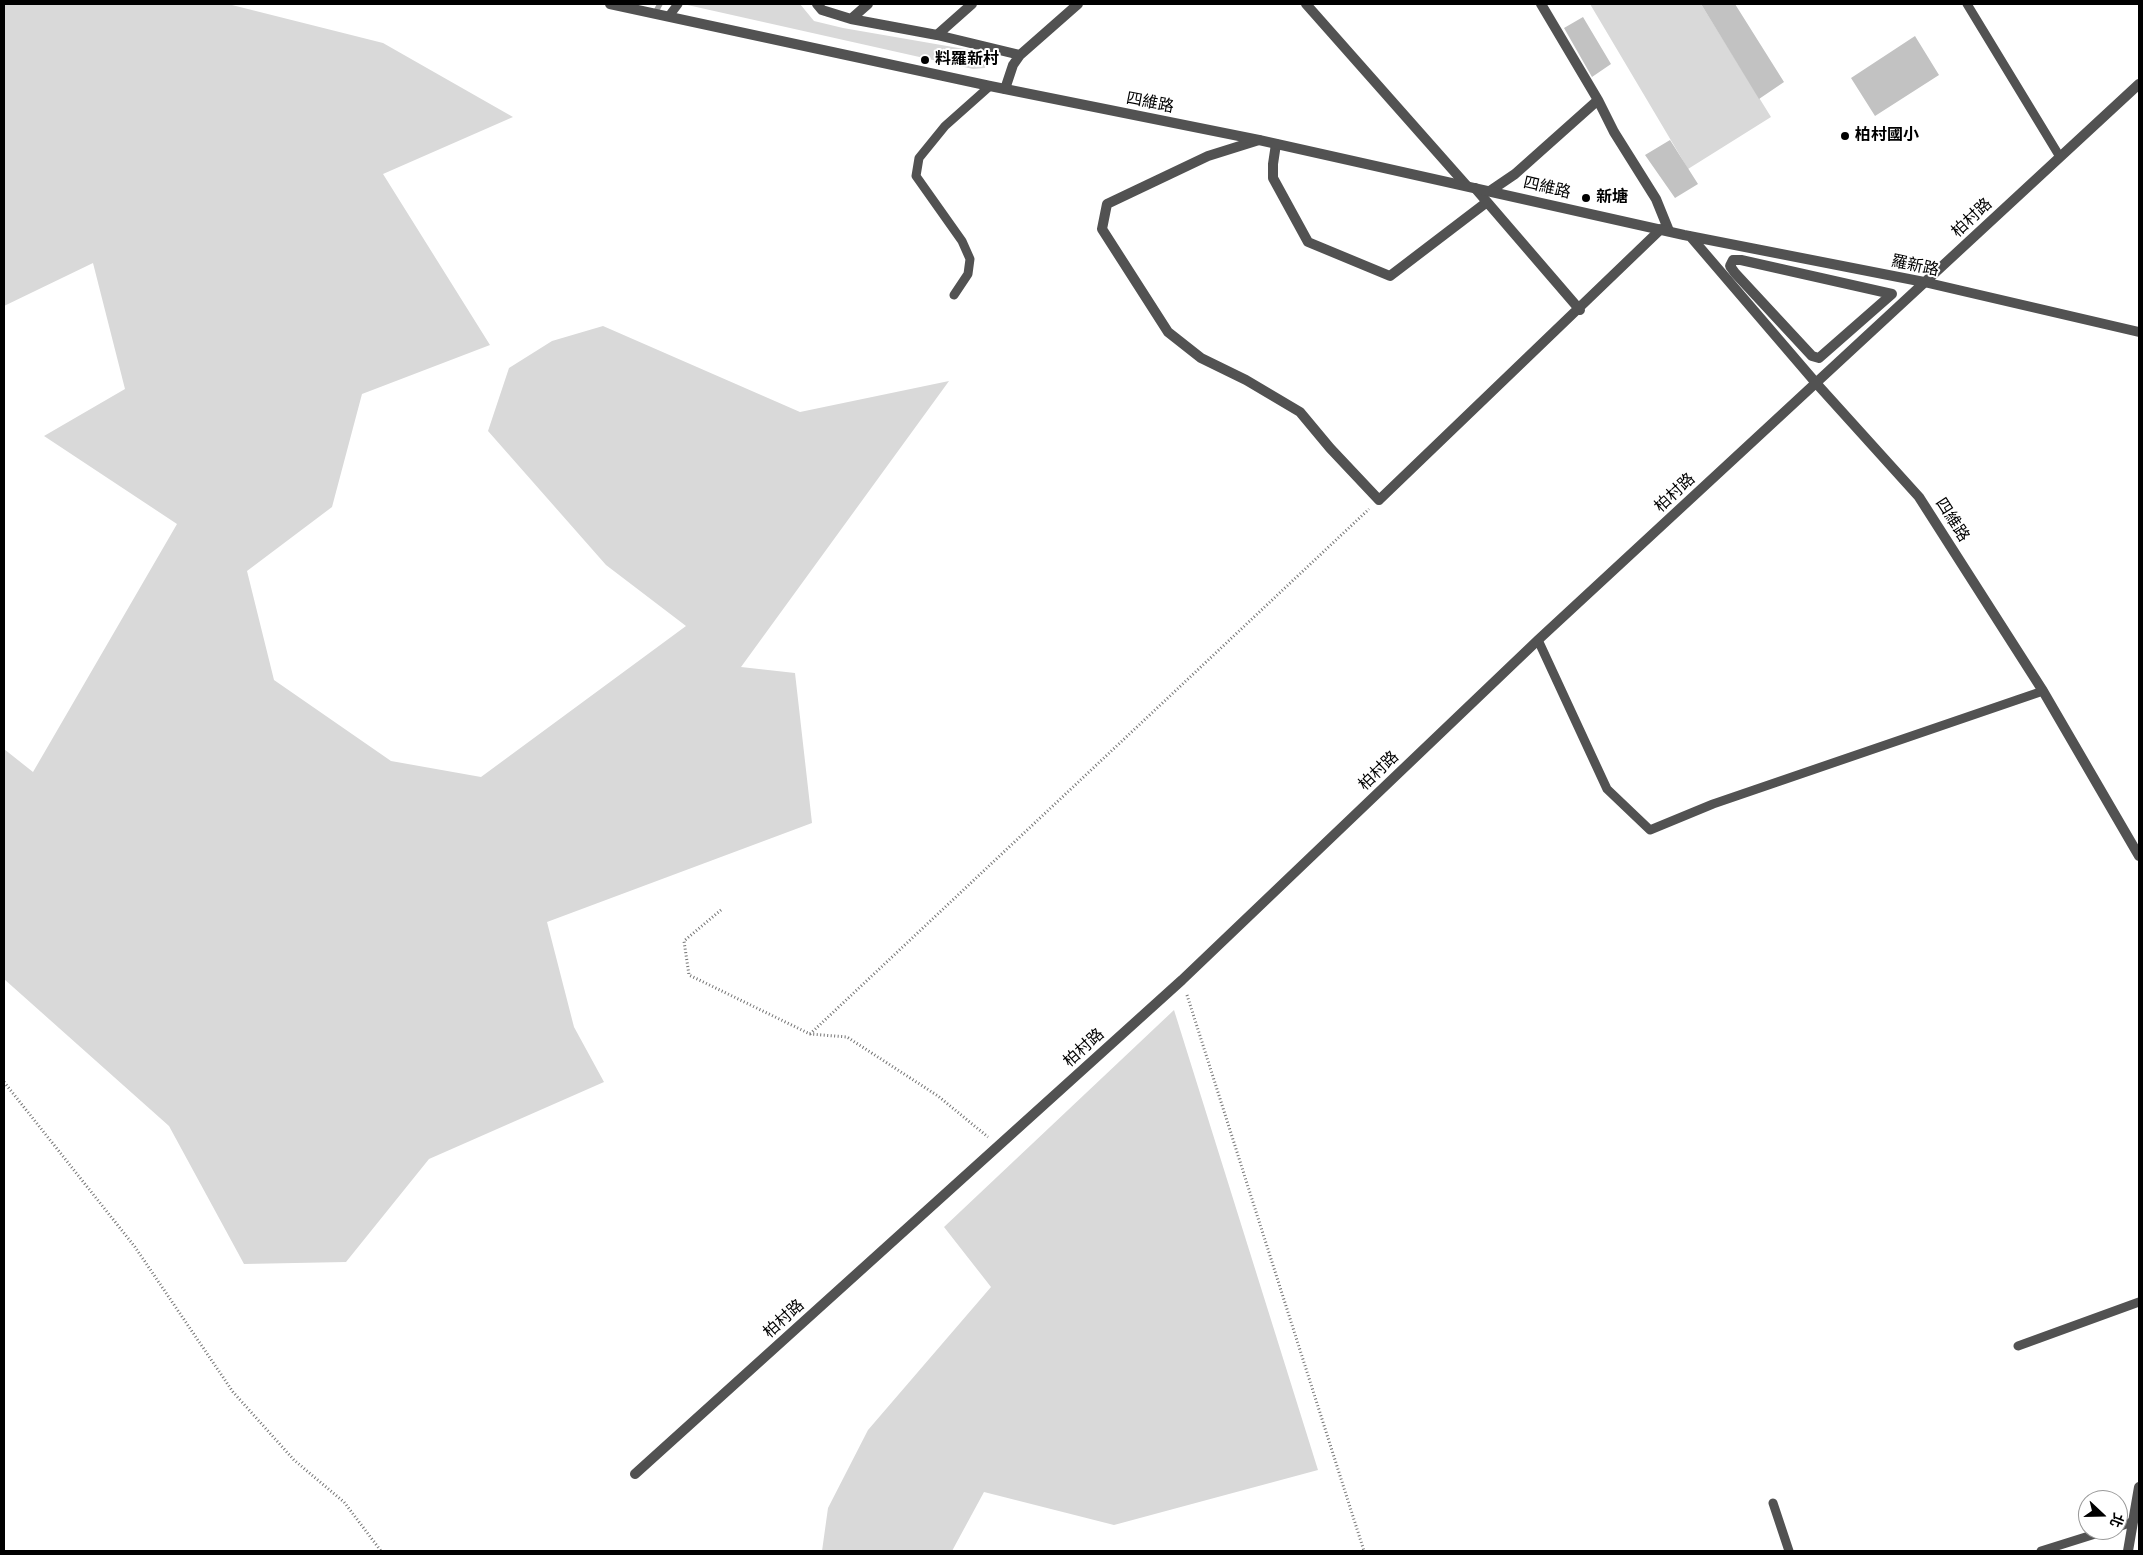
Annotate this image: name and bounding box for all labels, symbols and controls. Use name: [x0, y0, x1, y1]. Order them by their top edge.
place label: 料羅新村: [935, 50, 999, 70]
marker: 料羅新村: [919, 54, 931, 66]
street label: 四維路: [1125, 89, 1175, 117]
place label: 柏村國小: [1855, 126, 1919, 146]
marker: 柏村國小: [1839, 130, 1851, 142]
street label: 四維路: [1521, 173, 1573, 203]
place label: 新塘: [1596, 188, 1628, 208]
marker: 新塘: [1580, 192, 1592, 204]
street label: 柏村路: [1948, 195, 1996, 241]
street label: 羅新路: [1890, 252, 1940, 280]
street label: 柏村路: [1651, 470, 1699, 516]
street label: 四維路: [1931, 495, 1973, 545]
street label: 柏村路: [1355, 747, 1403, 795]
street label: 柏村路: [1060, 1025, 1108, 1071]
street label: 柏村路: [760, 1296, 808, 1342]
north arrow: [2078, 1490, 2128, 1540]
text: 北: [2106, 1511, 2127, 1530]

